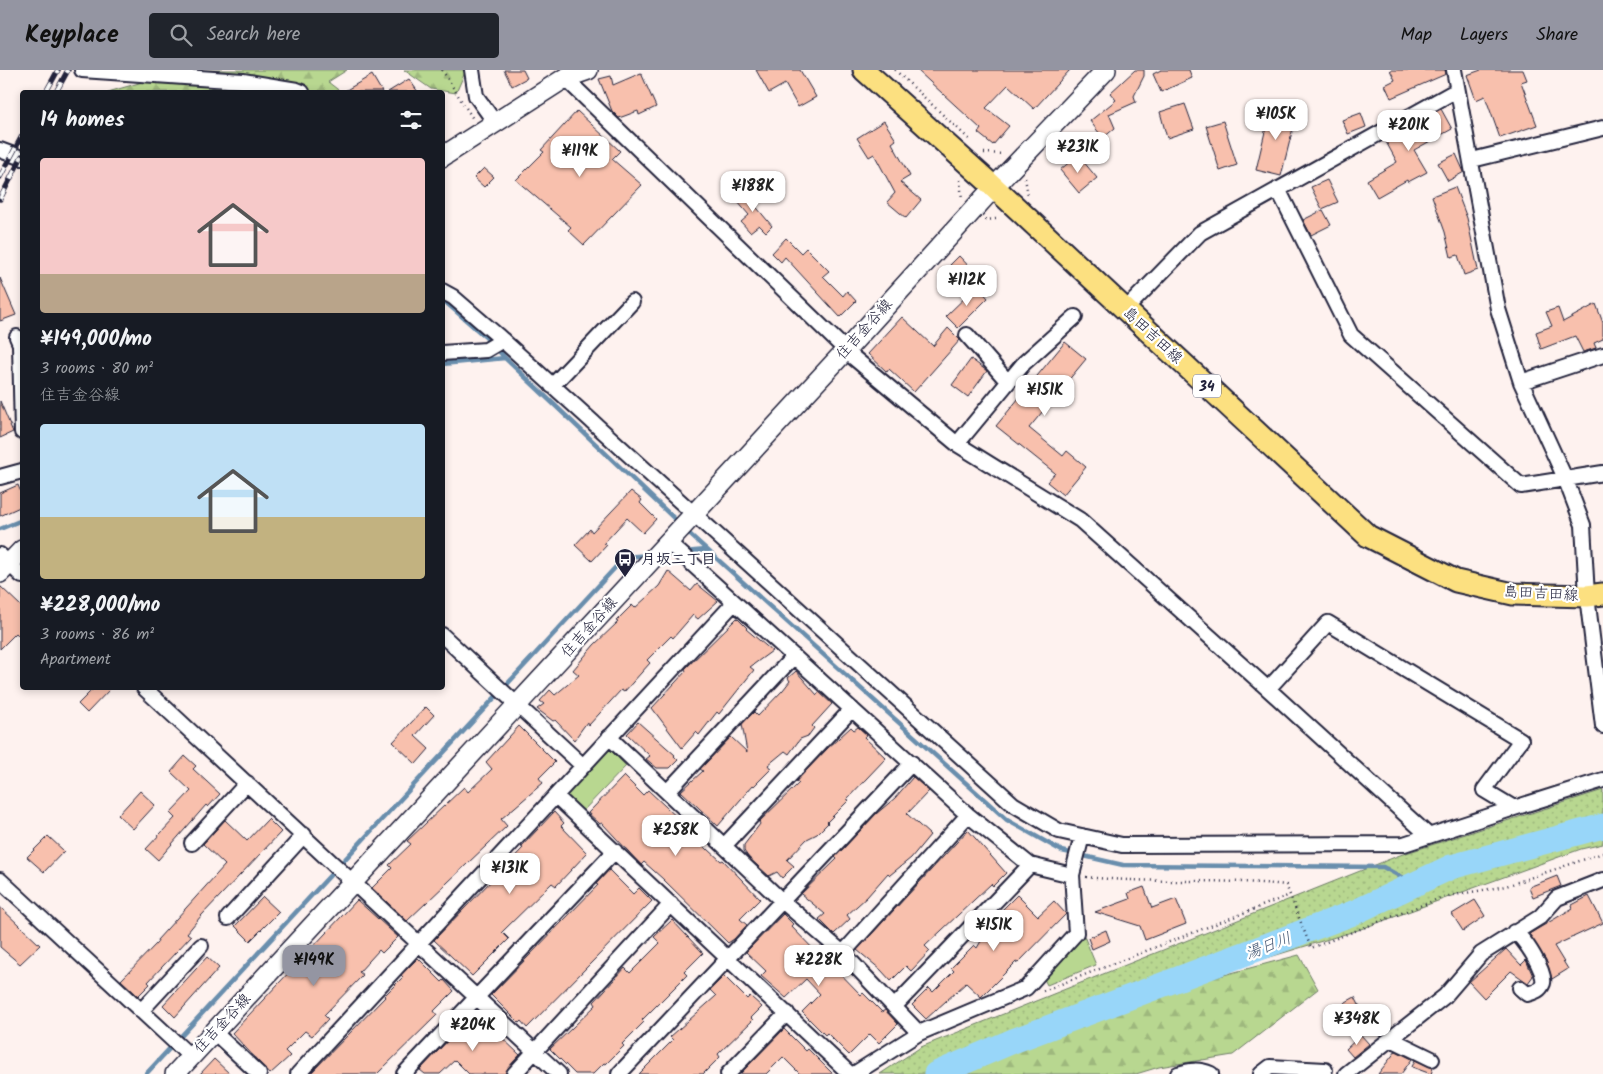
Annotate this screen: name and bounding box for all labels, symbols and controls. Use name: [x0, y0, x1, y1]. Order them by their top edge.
search box: [149, 13, 499, 58]
text: Keyplace: [25, 16, 119, 55]
text: Search here: [207, 20, 300, 50]
icon: search: [167, 21, 195, 49]
text: Map: [1401, 21, 1432, 50]
text: Layers: [1460, 21, 1508, 50]
text: Share: [1536, 21, 1578, 50]
pin: ¥105K: [1241, 98, 1311, 141]
text: ¥105K: [1256, 102, 1296, 127]
text: 14 homes: [40, 104, 125, 137]
icon: filters: [397, 106, 425, 134]
pin: ¥201K: [1374, 109, 1444, 152]
text: ¥201K: [1388, 113, 1430, 138]
pin: ¥231K: [1043, 132, 1113, 174]
text: ¥231K: [1057, 135, 1099, 160]
pin: ¥119K: [545, 136, 615, 178]
text: ¥119K: [561, 139, 599, 164]
pin: ¥188K: [718, 170, 788, 213]
text: ¥188K: [731, 174, 775, 199]
icon: home: [188, 190, 278, 280]
pin: ¥112K: [932, 264, 1002, 307]
text: ¥112K: [948, 268, 986, 293]
street label: 住吉金谷線: [831, 294, 899, 366]
street label: 島田吉田線: [1117, 301, 1188, 370]
text: ¥149,000/mo: [40, 323, 152, 356]
text: 3 rooms · 80 m²: [40, 356, 153, 381]
pin: ¥151K: [1010, 374, 1080, 417]
road number: 34: [1193, 374, 1221, 398]
text: ¥151K: [1026, 378, 1064, 403]
text: 住吉金谷線: [40, 383, 120, 408]
icon: home: [188, 456, 278, 546]
bus stop icon: 月坂二丁目: [613, 547, 637, 578]
place label: 月坂二丁目: [641, 548, 716, 572]
street label: 島田吉田線: [1503, 580, 1579, 608]
text: ¥228,000/mo: [40, 589, 160, 622]
street label: 住吉金谷線: [556, 592, 624, 664]
text: 3 rooms · 86 m²: [40, 622, 154, 647]
text: Apartment: [40, 647, 111, 672]
pin: ¥258K: [641, 814, 711, 857]
text: ¥258K: [653, 818, 699, 843]
pin: ¥131K: [475, 852, 545, 895]
text: ¥131K: [491, 856, 529, 881]
pin: ¥151K: [959, 910, 1029, 952]
text: ¥151K: [975, 913, 1013, 938]
water label: 湯日川: [1242, 926, 1295, 967]
pin: ¥149K: [279, 944, 349, 987]
pin: ¥228K: [784, 944, 854, 987]
text: ¥149K: [293, 948, 335, 973]
text: ¥228K: [795, 948, 843, 973]
street label: 住吉金谷線: [188, 988, 257, 1059]
pin: ¥348K: [1322, 1004, 1392, 1046]
text: ¥348K: [1334, 1007, 1380, 1032]
pin: ¥204K: [438, 1010, 508, 1052]
text: ¥204K: [450, 1013, 496, 1038]

